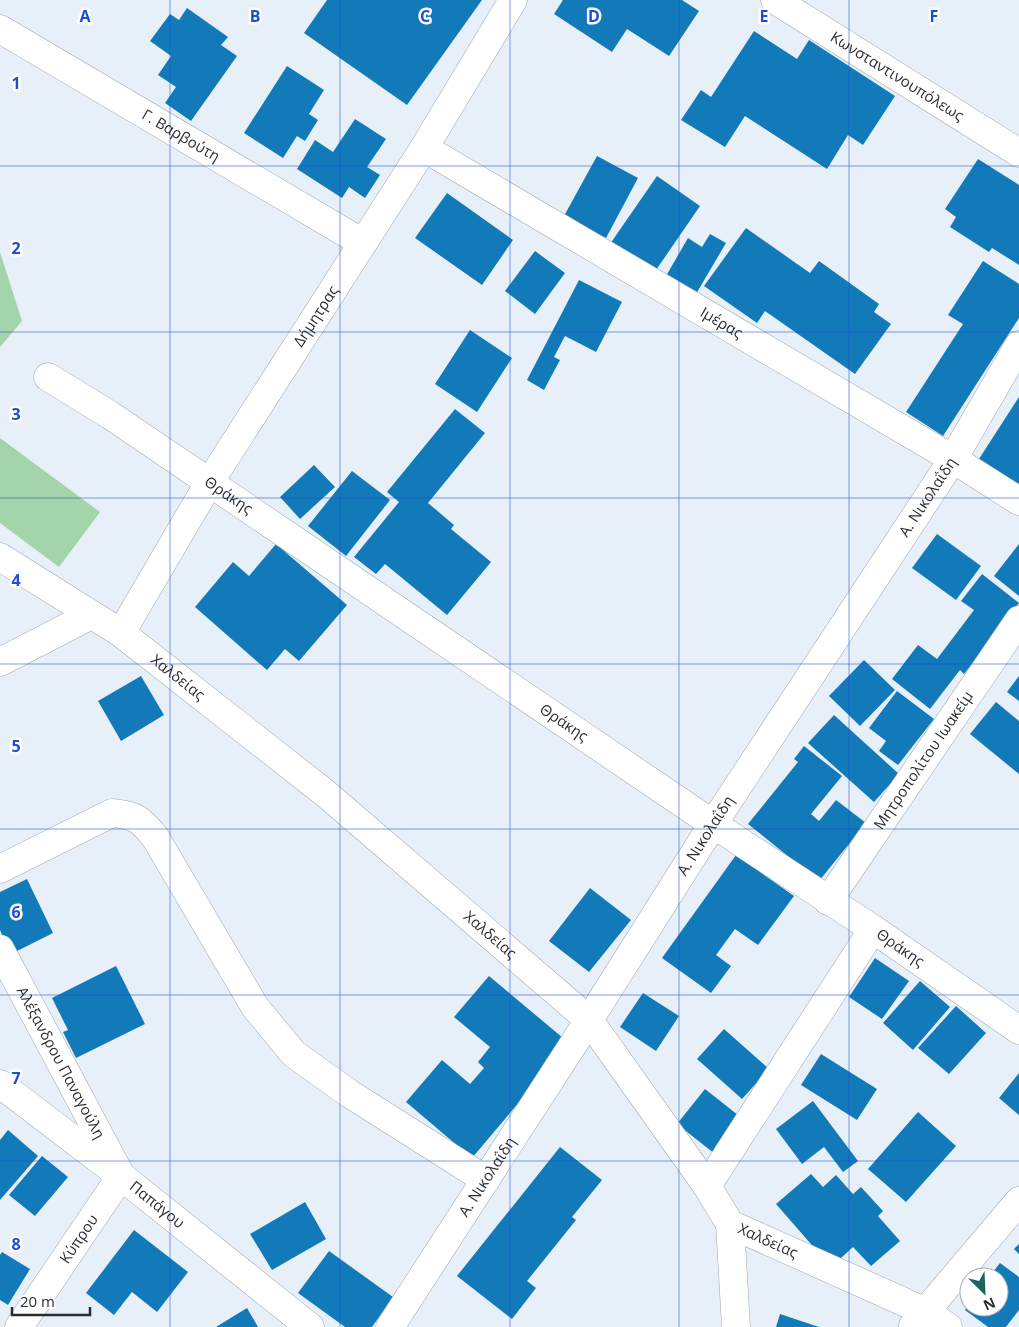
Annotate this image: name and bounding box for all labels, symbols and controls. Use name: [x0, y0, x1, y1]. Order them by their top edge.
text: A: [79, 5, 91, 27]
text: B: [250, 5, 260, 27]
text: C: [420, 5, 430, 27]
text: D: [588, 5, 600, 27]
text: E: [760, 5, 769, 27]
text: F: [930, 5, 938, 27]
street label: Κωνσταντινουπόλεως: [827, 26, 968, 125]
text: 1: [11, 72, 21, 94]
street label: Γ. Βαρβούτη: [139, 104, 224, 166]
text: 2: [11, 237, 21, 259]
street label: Δήμητρας: [288, 281, 342, 350]
street label: Ιμέρας: [697, 302, 747, 342]
text: 3: [11, 403, 21, 425]
street label: Α. Νικολαΐδη: [894, 453, 961, 540]
street label: Θράκης: [201, 471, 257, 518]
text: 4: [11, 569, 21, 591]
street label: Χαλδείας: [147, 649, 210, 704]
street label: Μητροπολίτου Ιωακείμ: [869, 687, 977, 833]
street label: Θράκης: [536, 698, 592, 745]
text: 5: [11, 735, 21, 757]
street label: Α. Νικολαΐδη: [672, 791, 738, 879]
text: 6: [11, 901, 21, 923]
street label: Χαλδείας: [460, 906, 521, 963]
street label: Θράκης: [873, 923, 929, 971]
street label: Αλέξανδρου Παναγούλη: [13, 983, 110, 1142]
text: 7: [11, 1067, 21, 1089]
street label: Α. Νικολαΐδη: [453, 1133, 520, 1220]
street label: Παπάγου: [126, 1176, 189, 1232]
street label: Κύπρου: [54, 1210, 102, 1267]
street label: Χαλδείας: [735, 1218, 801, 1262]
text: 8: [11, 1233, 21, 1255]
north arrow: [959, 1267, 1009, 1317]
scale bar: [12, 1284, 90, 1316]
text: 20 m: [20, 1291, 55, 1311]
text: N: [980, 1293, 999, 1315]

